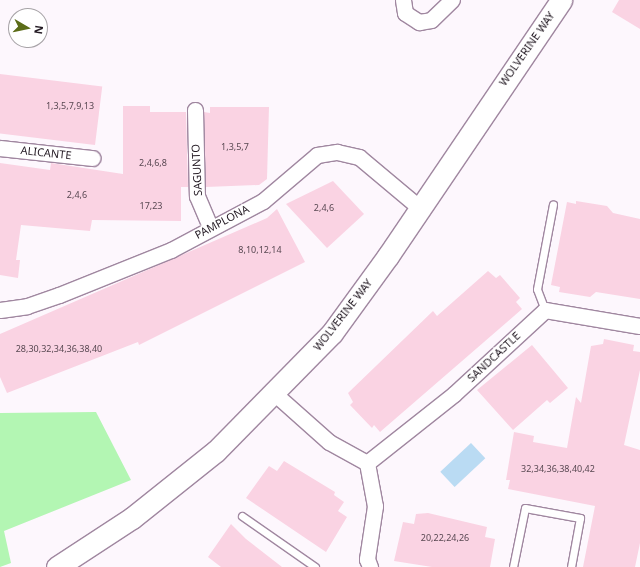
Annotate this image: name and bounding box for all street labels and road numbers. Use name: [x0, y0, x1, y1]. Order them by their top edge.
street label: WOLVERINE WAY: [497, 9, 557, 89]
street label: ALICANTE: [20, 144, 72, 162]
street label: SAGUNTO: [189, 144, 205, 196]
street label: PAMPLONA: [193, 202, 251, 242]
street label: WOLVERINE WAY: [311, 277, 375, 353]
street label: SANDCASTLE: [465, 329, 523, 385]

